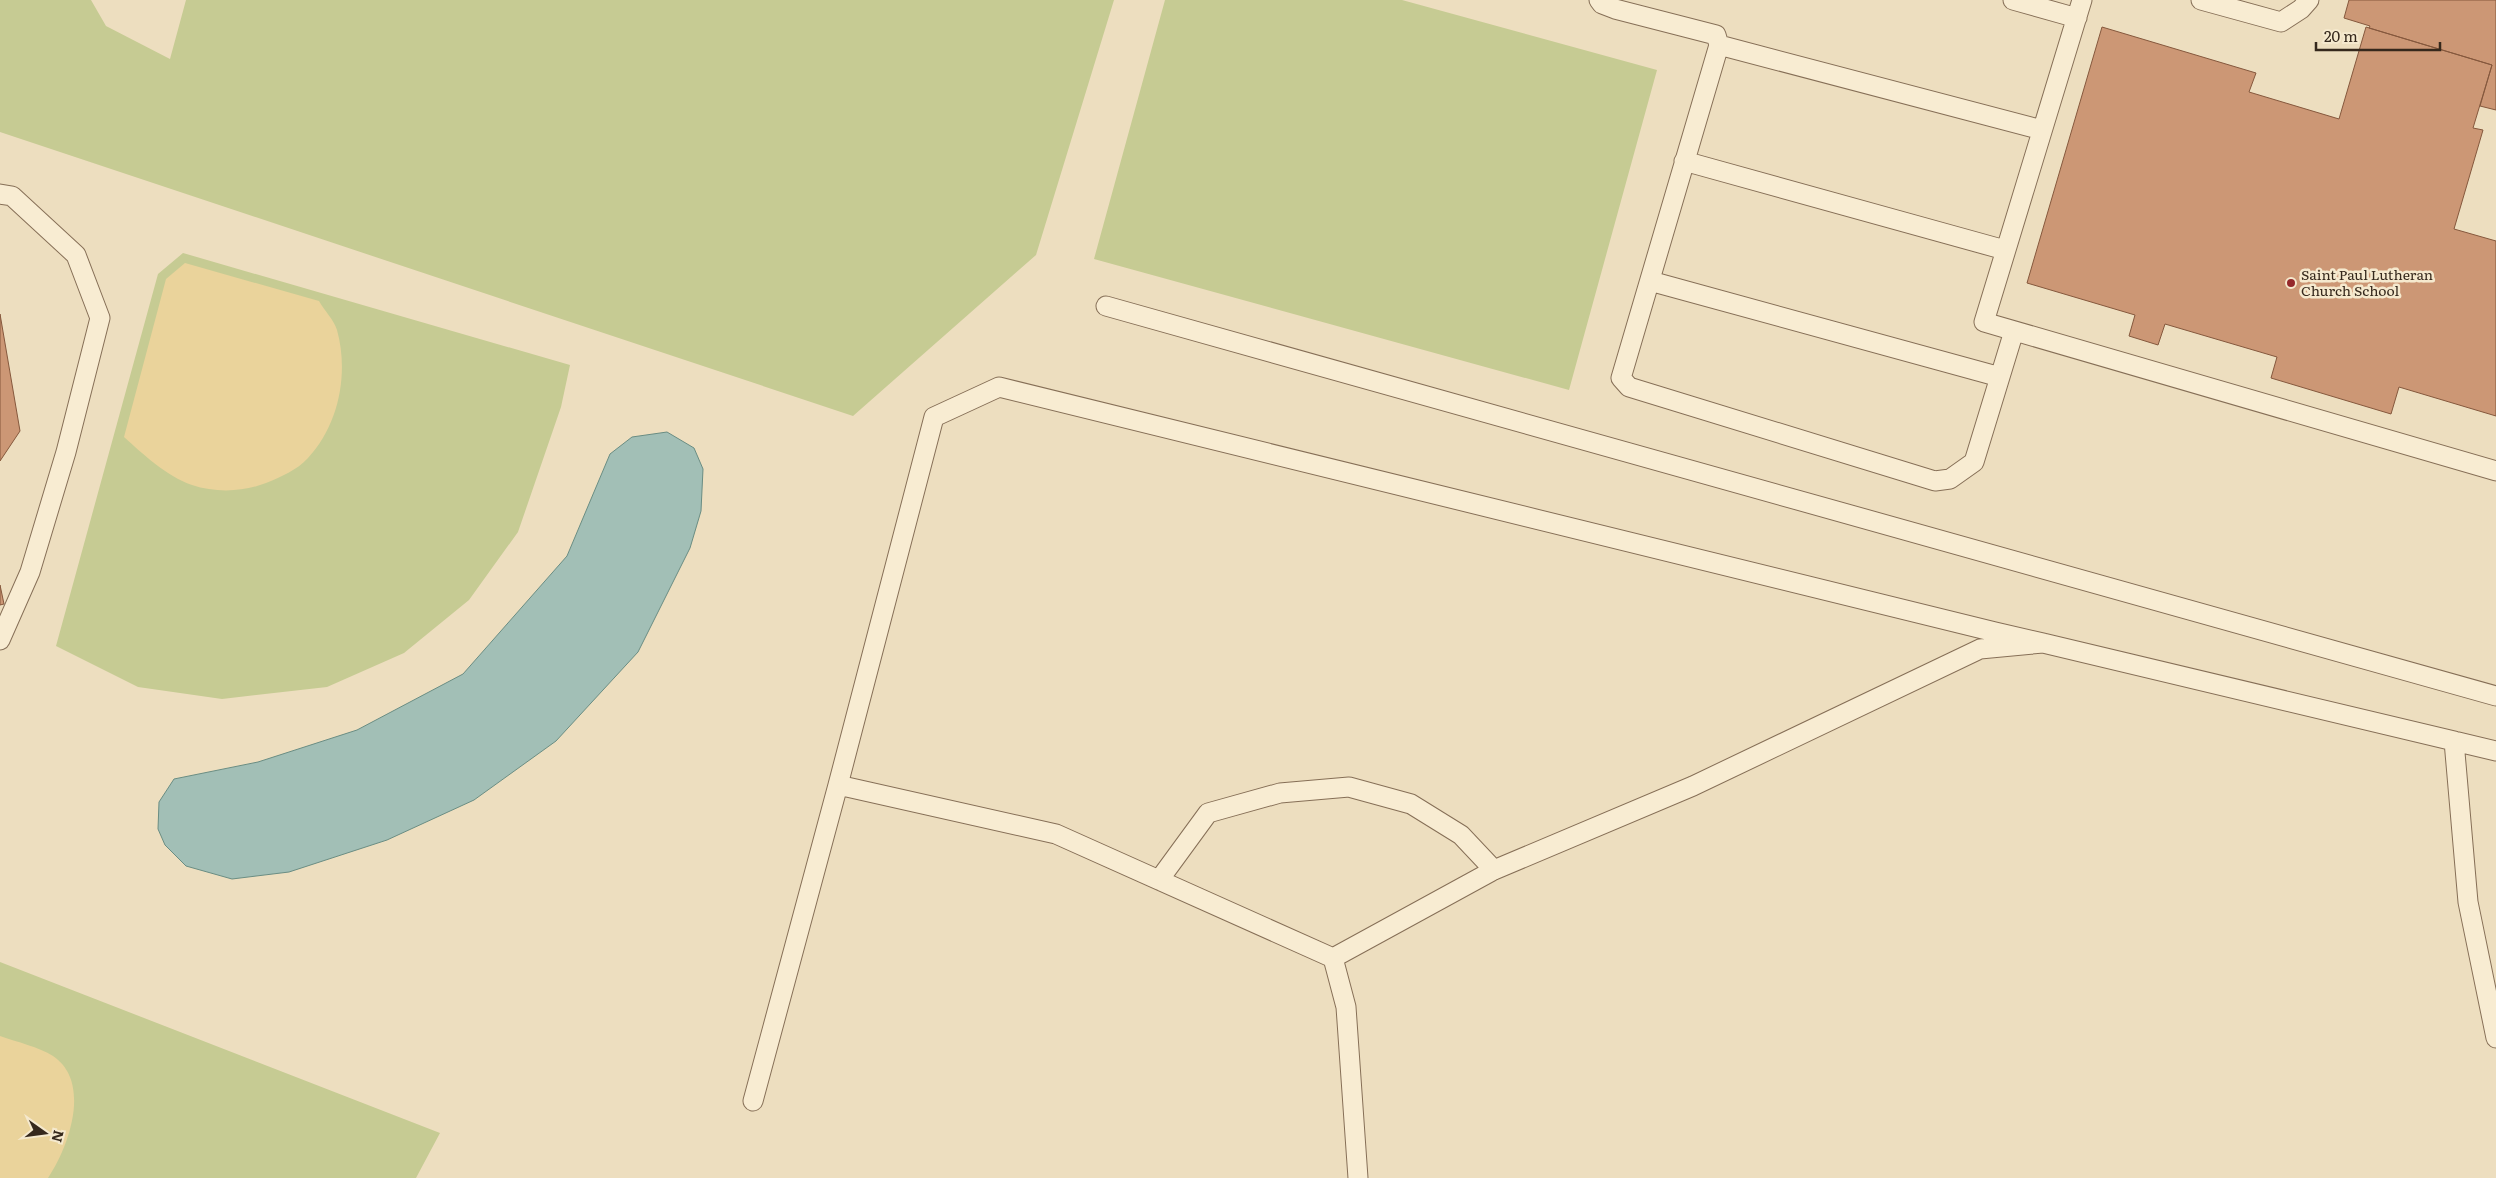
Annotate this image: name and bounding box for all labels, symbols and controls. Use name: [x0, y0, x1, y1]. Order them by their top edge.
scale bar: [2316, 20, 2440, 52]
text: 20 m: [2324, 24, 2358, 47]
place label: Saint Paul Lutheran Church School: [2301, 264, 2433, 300]
marker: Saint Paul Lutheran Church School: [2285, 277, 2297, 289]
north arrow: [20, 1108, 70, 1158]
text: N: [47, 1128, 70, 1145]

